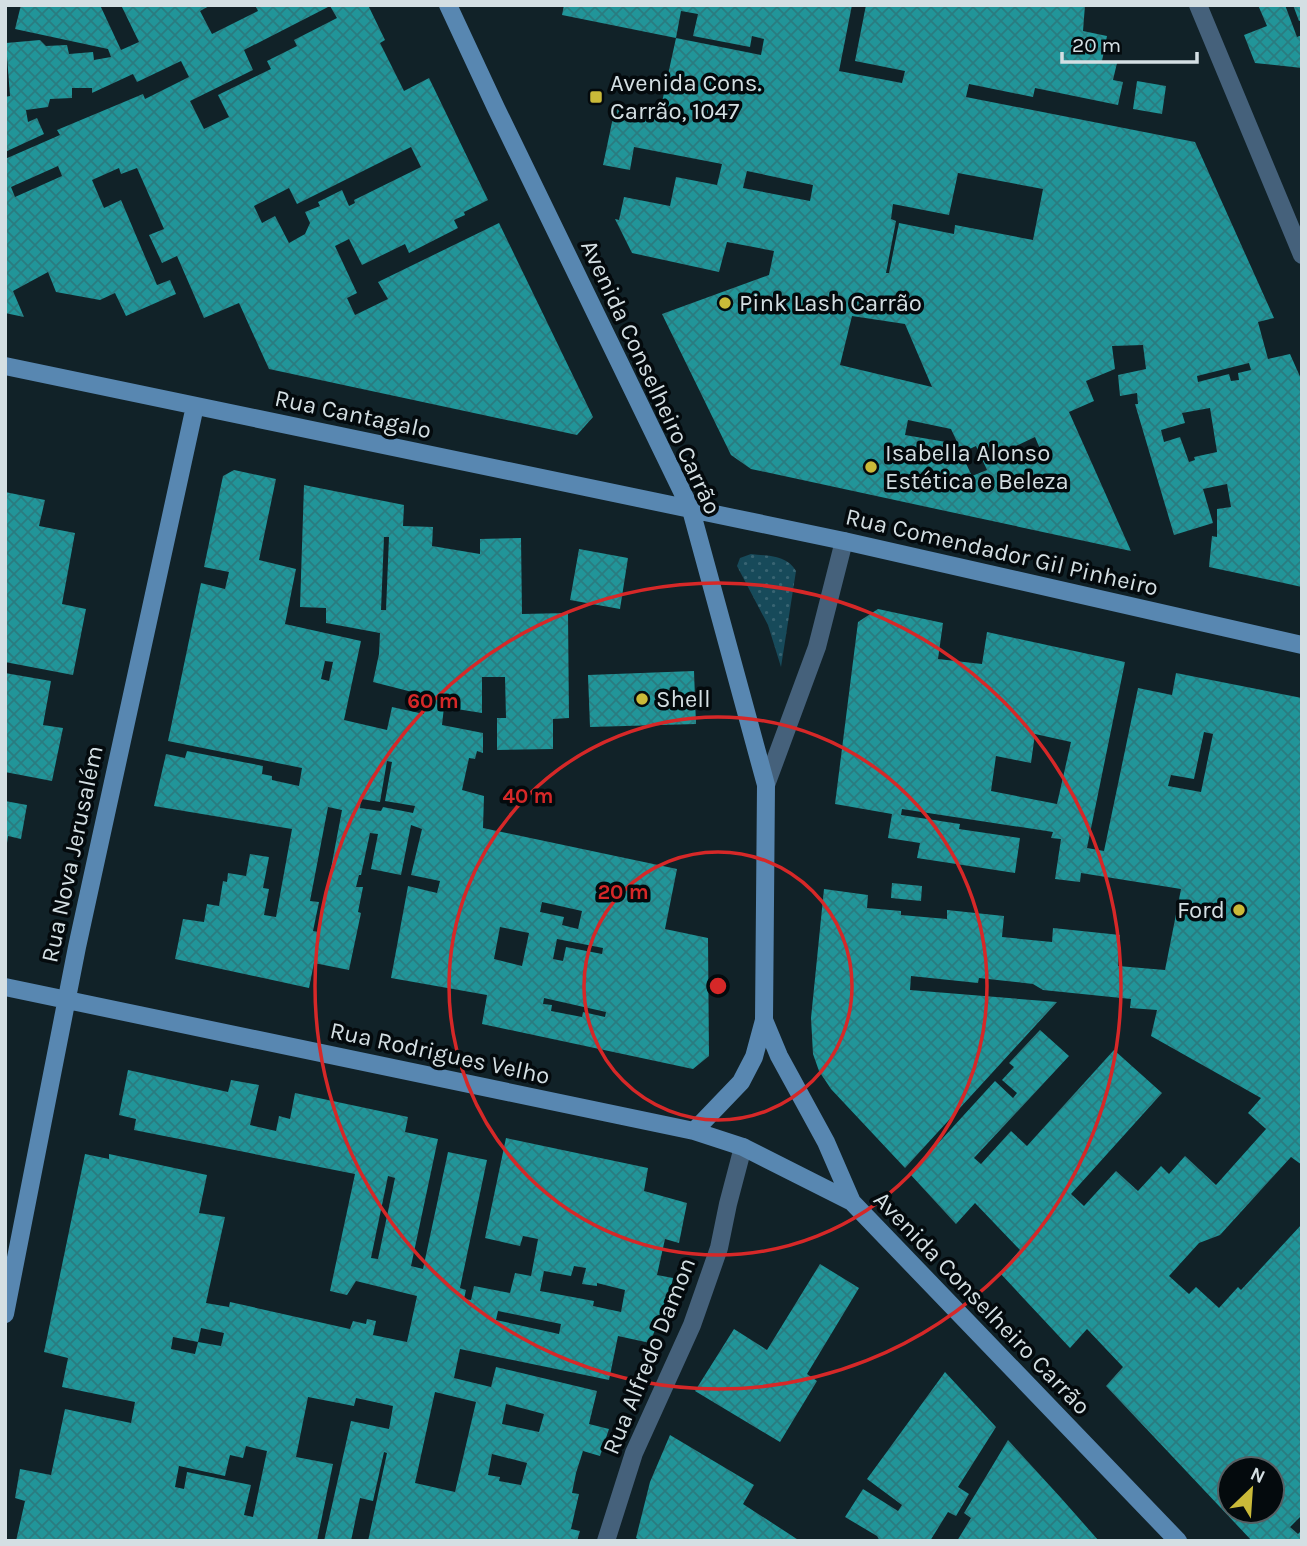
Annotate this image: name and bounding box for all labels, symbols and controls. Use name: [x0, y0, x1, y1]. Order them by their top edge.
scale bar: [1062, 21, 1197, 65]
text: 20 m: [1072, 33, 1121, 57]
place label: Avenida Cons. Carrão, 1047: [610, 69, 762, 125]
marker: Avenida Cons. Carrão, 1047: [588, 89, 604, 105]
street label: Avenida Conselheiro Carrão: [575, 235, 727, 519]
place label: Pink Lash Carrão: [739, 289, 922, 317]
marker: Pink Lash Carrão: [717, 295, 733, 311]
street label: Rua Cantagalo: [272, 384, 434, 444]
place label: Isabella Alonso Estética e Beleza: [885, 439, 1069, 495]
marker: Isabella Alonso Estética e Beleza: [863, 459, 879, 475]
street label: Rua Comendador Gil Pinheiro: [843, 502, 1161, 602]
place label: Shell: [656, 685, 711, 713]
text: 60 m: [407, 689, 459, 713]
marker: Shell: [634, 691, 650, 707]
street label: Rua Nova Jerusalém: [35, 743, 109, 965]
text: 40 m: [502, 784, 554, 808]
text: 20 m: [597, 880, 649, 904]
place label: Ford: [1177, 896, 1225, 924]
marker: Ford: [1231, 902, 1247, 918]
centre of rings: [706, 974, 730, 998]
street label: Rua Rodrigues Velho: [327, 1016, 553, 1090]
street label: Avenida Conselheiro Carrão: [868, 1186, 1096, 1420]
street label: Rua Alfredo Damon: [597, 1253, 701, 1459]
north arrow: [1216, 1455, 1286, 1525]
text: N: [1247, 1463, 1269, 1488]

